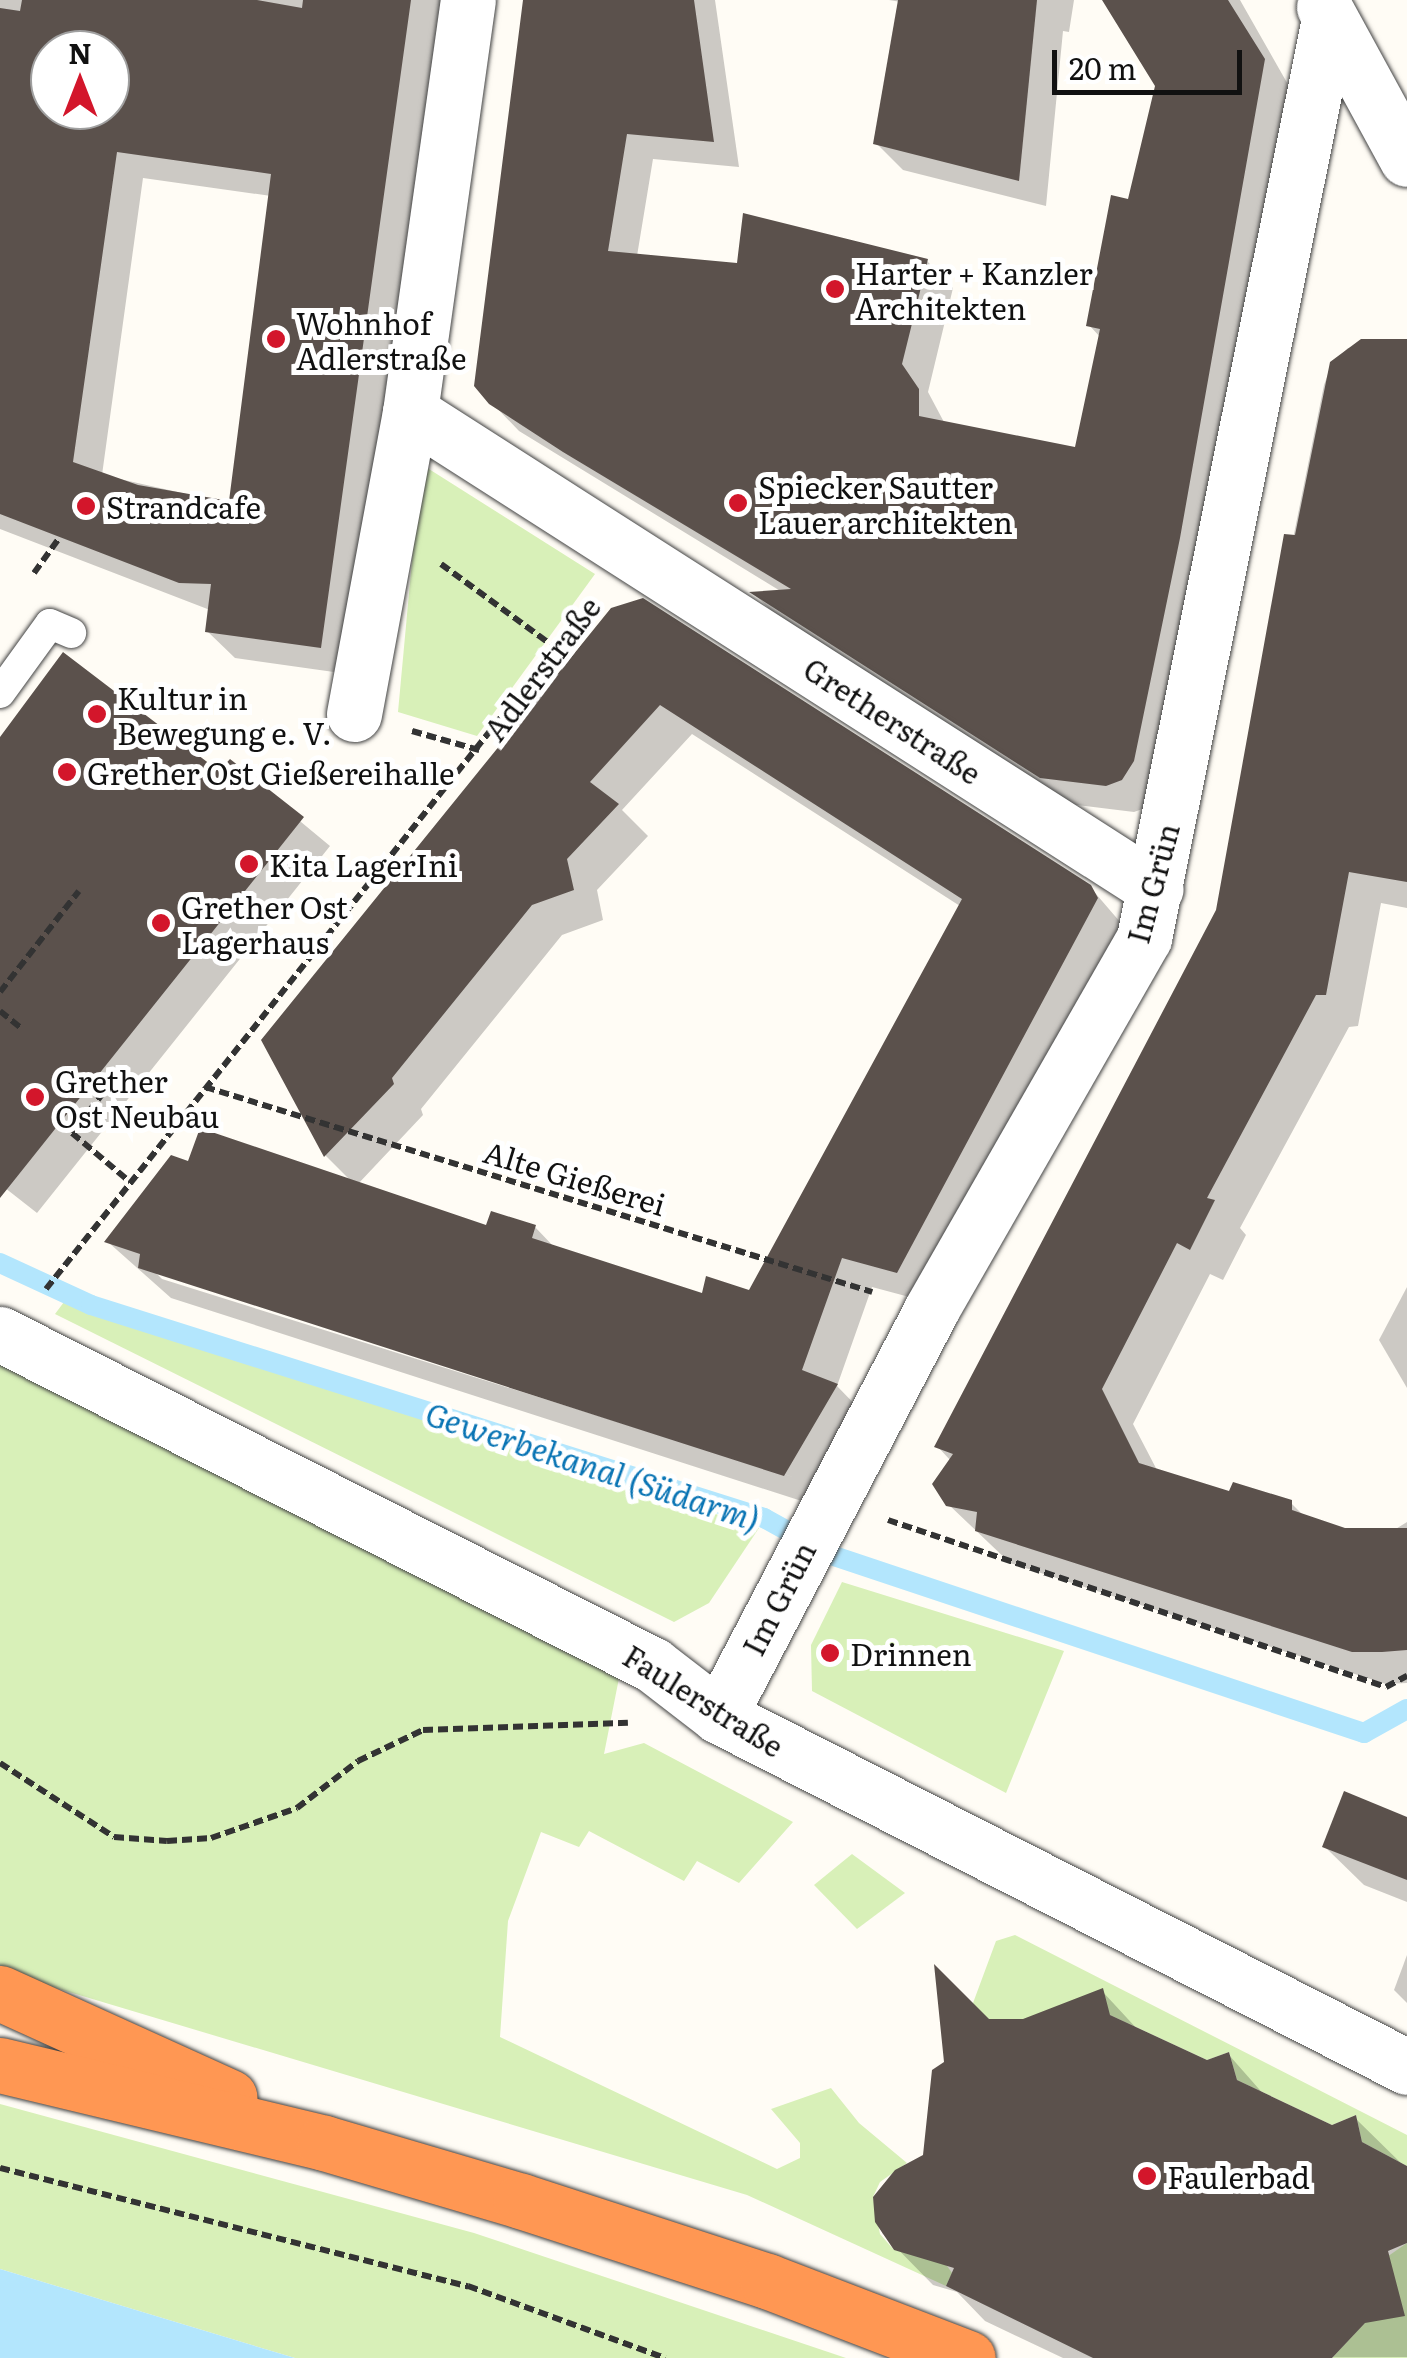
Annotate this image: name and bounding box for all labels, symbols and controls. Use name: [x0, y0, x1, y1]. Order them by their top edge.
north arrow: [30, 30, 130, 130]
scale bar: [1057, 30, 1247, 92]
text: N: [68, 31, 92, 73]
text: 20 m: [1069, 45, 1137, 89]
place label: Harter + Kanzler Architekten: [855, 254, 1093, 324]
marker: Harter + Kanzler Architekten: [824, 278, 846, 300]
place label: Wohnhof Adlerstraße: [296, 304, 466, 374]
marker: Wohnhof Adlerstraße: [265, 328, 287, 350]
place label: Spiecker Sautter Lauer architekten: [758, 468, 1013, 538]
place label: Strandcafe: [106, 488, 261, 524]
marker: Spiecker Sautter Lauer architekten: [727, 492, 749, 514]
marker: Strandcafe: [75, 495, 97, 517]
street label: Adlerstraße: [475, 589, 607, 747]
street label: Gretherstraße: [798, 649, 988, 791]
place label: Kultur in Bewegung e. V.: [117, 679, 332, 750]
marker: Kultur in Bewegung e. V.: [86, 703, 108, 725]
place label: Grether Ost Gießereihalle: [87, 754, 454, 790]
marker: Grether Ost Gießereihalle: [56, 761, 78, 783]
street label: Im Grün: [1119, 819, 1185, 947]
place label: Kita LagerIni: [269, 846, 458, 882]
marker: Kita LagerIni: [238, 853, 260, 875]
place label: Grether Ost Lagerhaus: [181, 888, 348, 958]
marker: Grether Ost Lagerhaus: [150, 912, 172, 934]
place label: Grether Ost Neubau: [55, 1062, 219, 1132]
marker: Grether Ost Neubau: [24, 1086, 46, 1108]
street label: Alte Gießerei: [480, 1132, 670, 1222]
water label: Gewerbekanal (Südarm): [421, 1393, 765, 1537]
street label: Im Grün: [734, 1535, 822, 1661]
place label: Drinnen: [850, 1635, 971, 1671]
street label: Faulerstraße: [617, 1637, 791, 1763]
marker: Drinnen: [819, 1642, 841, 1664]
place label: Faulerbad: [1167, 2158, 1310, 2194]
marker: Faulerbad: [1136, 2165, 1158, 2187]

